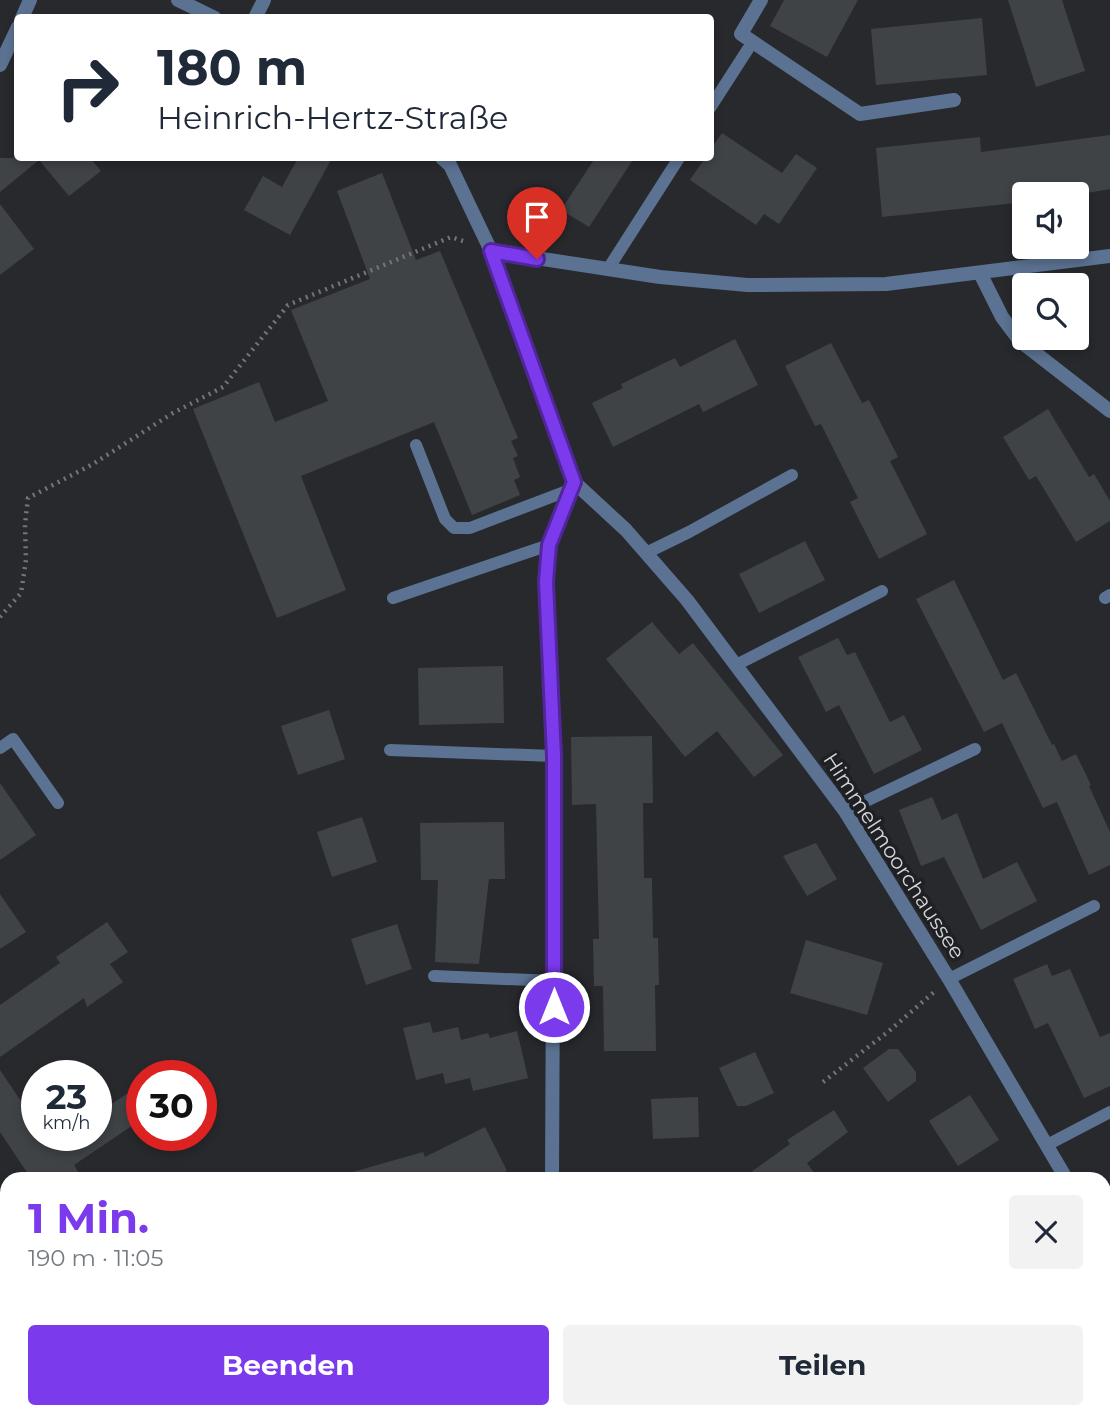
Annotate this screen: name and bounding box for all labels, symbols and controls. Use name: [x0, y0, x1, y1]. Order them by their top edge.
text: 180 m: [157, 38, 307, 97]
icon: right: [42, 42, 133, 133]
text: Heinrich-Hertz-Straße: [157, 98, 508, 137]
map controls: [1012, 182, 1089, 350]
button: sound: [1012, 182, 1089, 259]
pin: [507, 187, 567, 259]
icon: arrive: [518, 198, 556, 236]
button: search: [1012, 273, 1089, 350]
street label: Himmelmoorchaussee: [818, 748, 970, 963]
position arrow: [517, 970, 591, 1044]
speed limit sign: 30: [126, 1060, 217, 1151]
text: 23: [46, 1075, 87, 1118]
text: km/h: [42, 1112, 91, 1134]
text: 1 Min.: [28, 1192, 149, 1244]
button: close: [1009, 1195, 1083, 1269]
text: 190 m · 11:05: [28, 1244, 164, 1272]
button: Beenden: [28, 1325, 549, 1405]
button: Teilen: [563, 1325, 1083, 1405]

